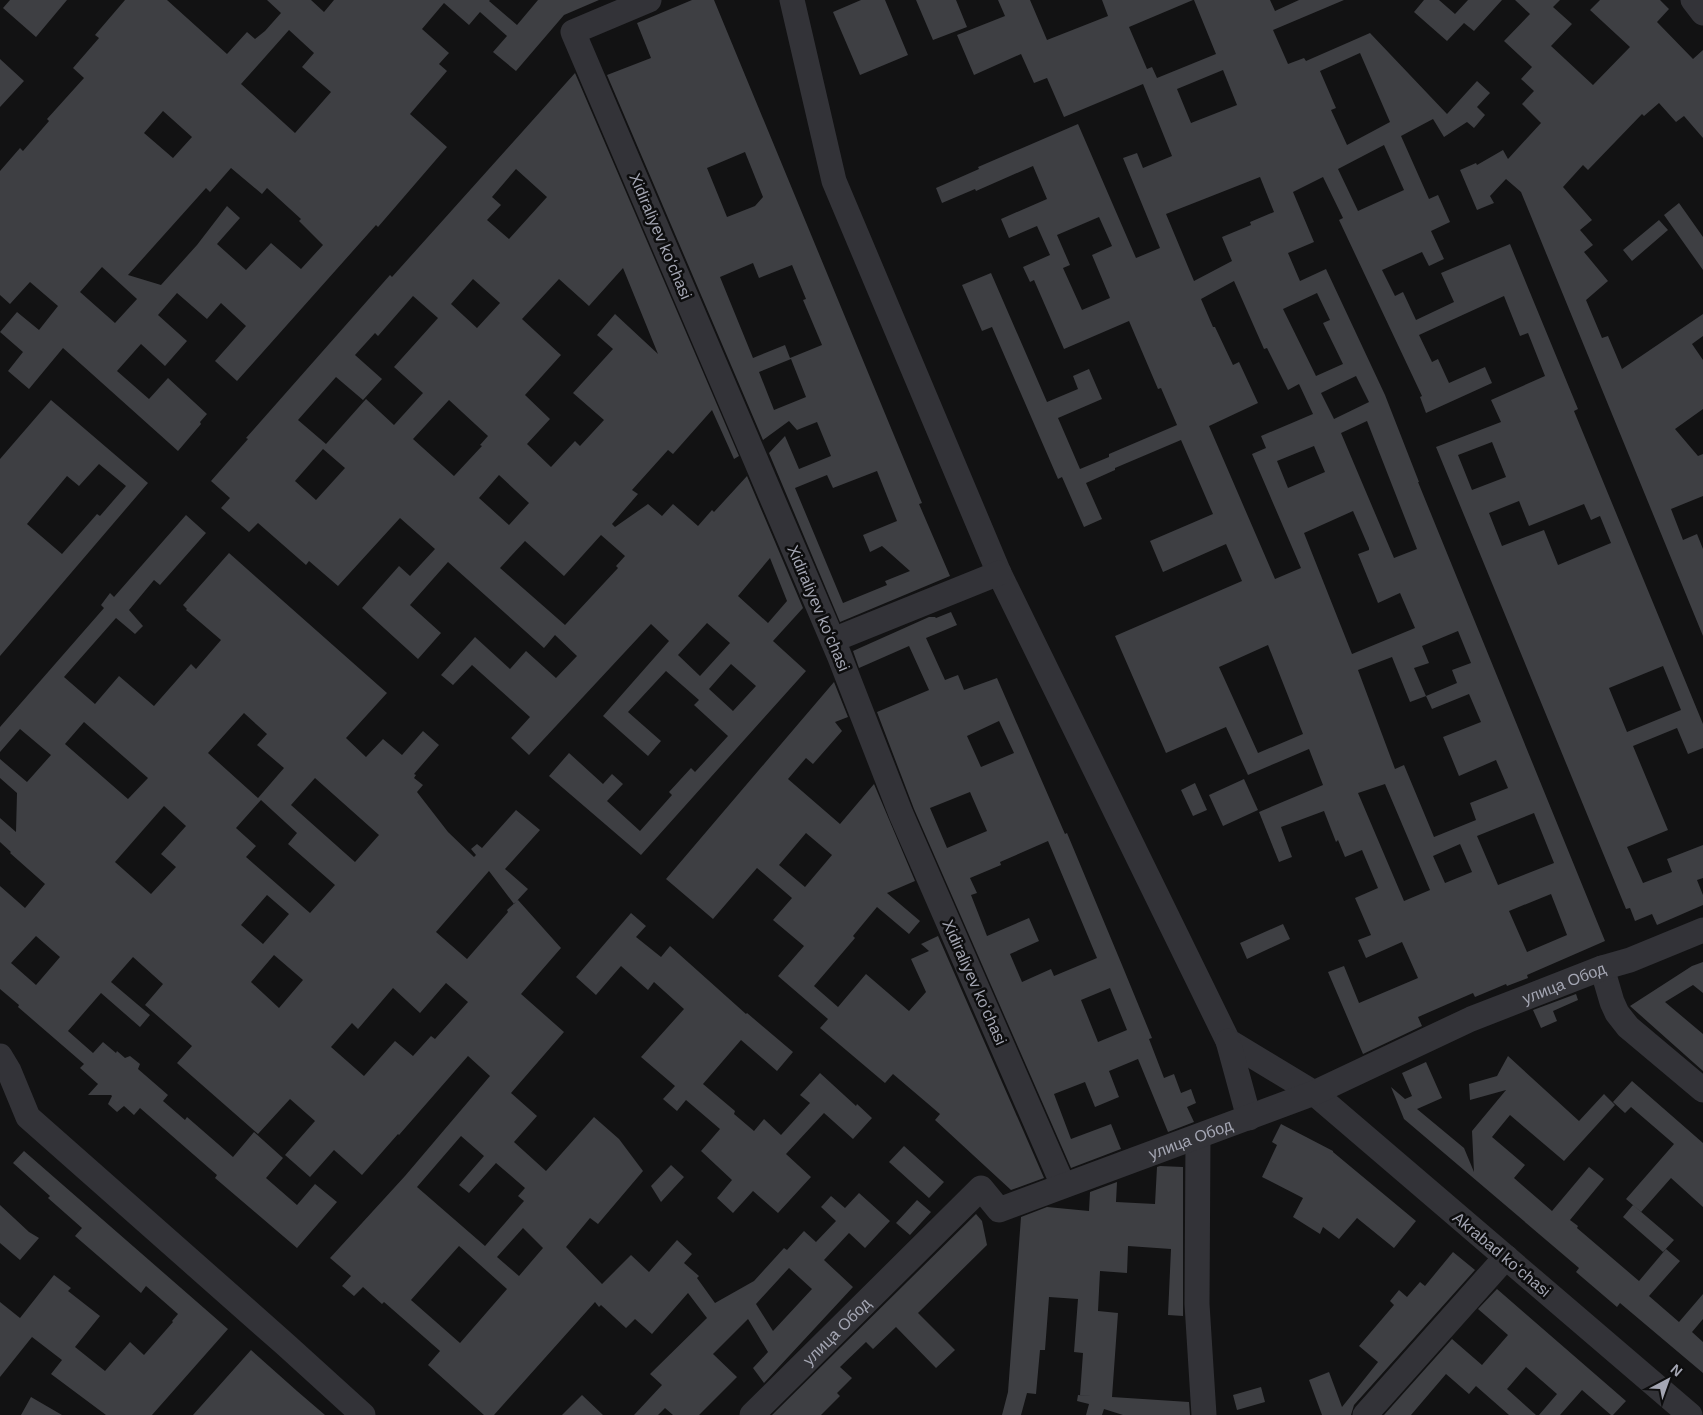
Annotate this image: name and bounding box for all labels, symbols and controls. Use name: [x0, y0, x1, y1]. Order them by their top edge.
street label: Xidiraliyev koʻchasi: [626, 171, 695, 302]
street label: Xidiraliyev koʻchasi: [784, 543, 853, 674]
street label: Xidiraliyev koʻchasi: [939, 917, 1010, 1047]
street label: улица Обод: [1520, 959, 1609, 1007]
street label: улица Обод: [1146, 1116, 1235, 1163]
street label: Akrabad koʻchasi: [1450, 1209, 1554, 1300]
street label: улица Обод: [800, 1294, 875, 1369]
north arrow: [1643, 1355, 1693, 1405]
text: N: [1667, 1361, 1686, 1380]

